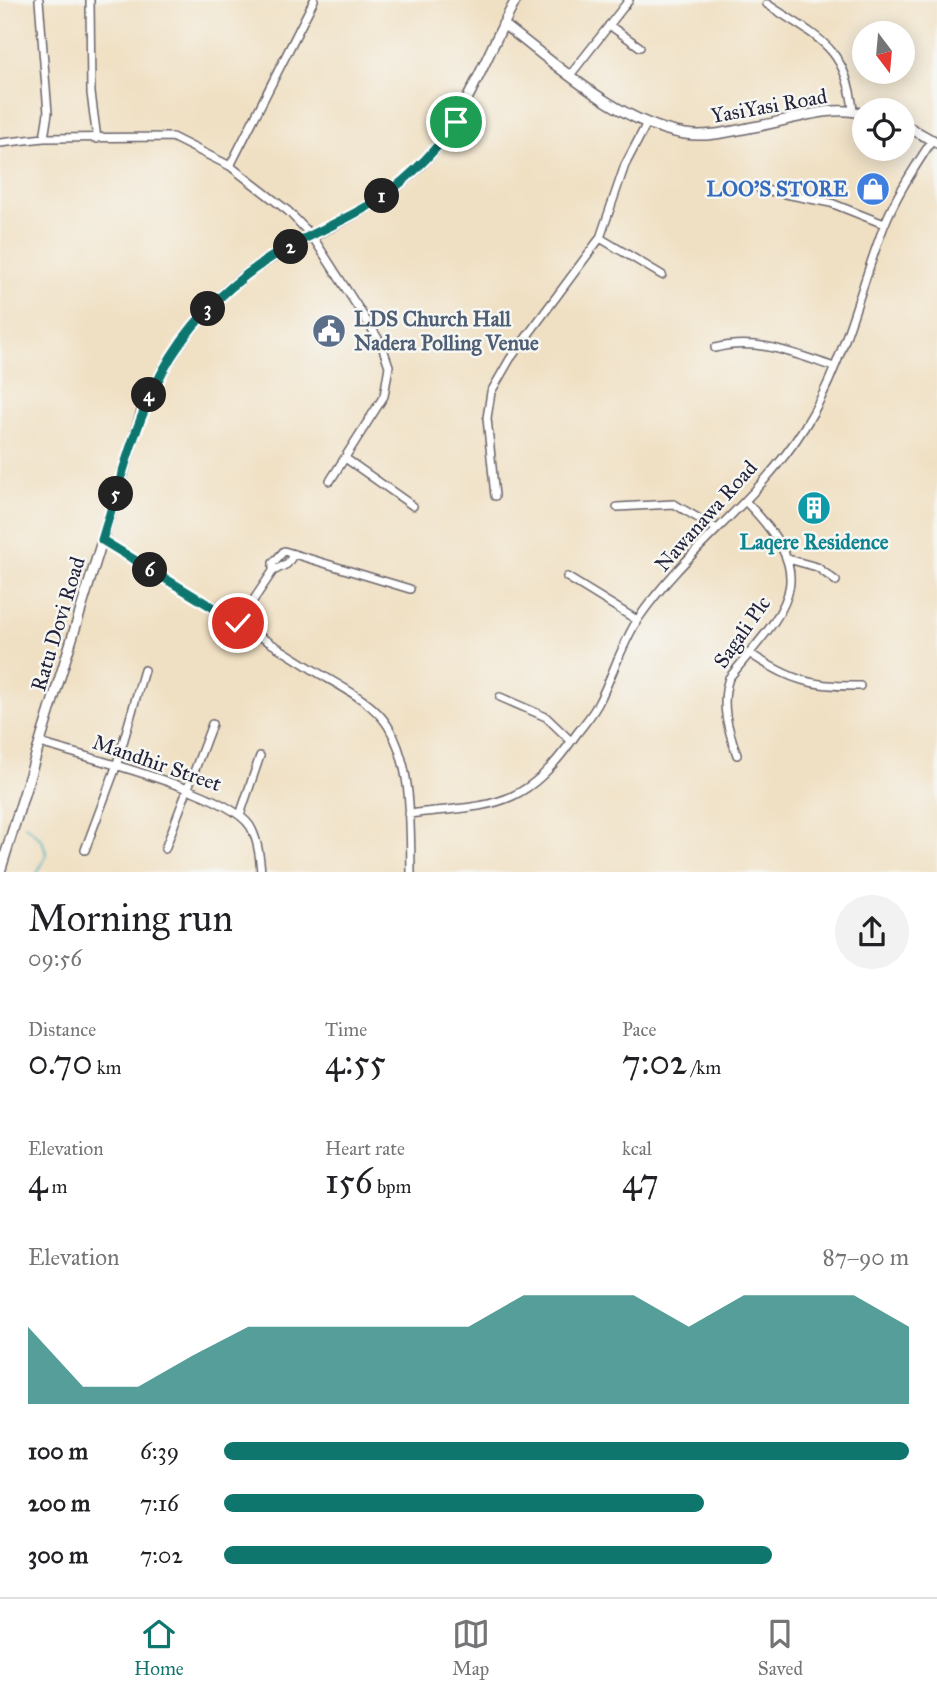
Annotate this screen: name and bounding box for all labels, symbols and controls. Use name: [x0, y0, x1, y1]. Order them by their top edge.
north arrow: [852, 21, 915, 84]
map controls: [852, 21, 915, 161]
street label: YasiYasi Road: [709, 83, 830, 129]
pin: [426, 92, 486, 152]
button: locate: [852, 98, 915, 161]
icon: arrive: [437, 103, 475, 141]
shop icon: LOO'S STORE: [854, 170, 892, 208]
place label: LOO'S STORE: [707, 176, 848, 202]
pin: 1: [364, 178, 400, 214]
text: 1: [378, 184, 385, 207]
pin: 2: [274, 230, 308, 264]
text: 2: [286, 235, 295, 258]
pin: 3: [190, 292, 226, 326]
text: 3: [204, 297, 211, 320]
place label: LDS Church Hall Nadera Polling Venue: [354, 306, 539, 356]
public building icon: LDS Church Hall Nadera Polling Venue: [310, 312, 348, 350]
pin: 4: [132, 378, 166, 412]
text: 4: [143, 383, 154, 406]
street label: Nawanawa Road: [649, 455, 763, 577]
pin: 5: [99, 476, 134, 512]
text: 5: [111, 482, 120, 505]
building icon: Laqere Residence: [795, 489, 833, 527]
place label: Laqere Residence: [739, 529, 889, 555]
pin: 6: [132, 552, 168, 588]
street label: Ratu Dovi Road: [25, 553, 91, 694]
text: 6: [145, 558, 154, 581]
street label: Sagali Plc: [708, 591, 776, 673]
pin: [208, 593, 268, 653]
icon: check: [219, 604, 257, 642]
street label: Mandhir Street: [89, 729, 225, 797]
text: Morning run: [28, 895, 233, 941]
button: share: [835, 895, 909, 969]
text: 09:56: [28, 944, 82, 972]
text: Distance: [28, 1018, 96, 1041]
text: Time: [325, 1018, 367, 1041]
text: Pace: [622, 1018, 656, 1041]
text: 0.70: [28, 1041, 93, 1084]
text: 4:55: [325, 1041, 386, 1084]
text: 7:02: [622, 1041, 687, 1084]
text: km: [93, 1056, 122, 1079]
text: /km: [687, 1056, 721, 1079]
text: Elevation: [28, 1137, 103, 1160]
text: Heart rate: [325, 1137, 405, 1160]
text: kcal: [622, 1137, 652, 1160]
text: 4: [28, 1160, 48, 1203]
text: 156: [325, 1160, 373, 1203]
text: 47: [622, 1160, 659, 1203]
text: m: [48, 1175, 68, 1198]
text: bpm: [373, 1175, 412, 1198]
text: Elevation: [28, 1243, 119, 1271]
text: 87–90 m: [822, 1243, 909, 1271]
text: 100 m: [28, 1437, 88, 1465]
text: 6:39: [140, 1437, 179, 1465]
text: 200 m: [28, 1489, 90, 1517]
text: 7:16: [140, 1489, 179, 1517]
text: 300 m: [28, 1541, 88, 1569]
text: 7:02: [140, 1541, 183, 1569]
tab: Home: [134, 1615, 184, 1680]
tab: Map: [452, 1615, 490, 1680]
tab: Saved: [758, 1615, 803, 1680]

